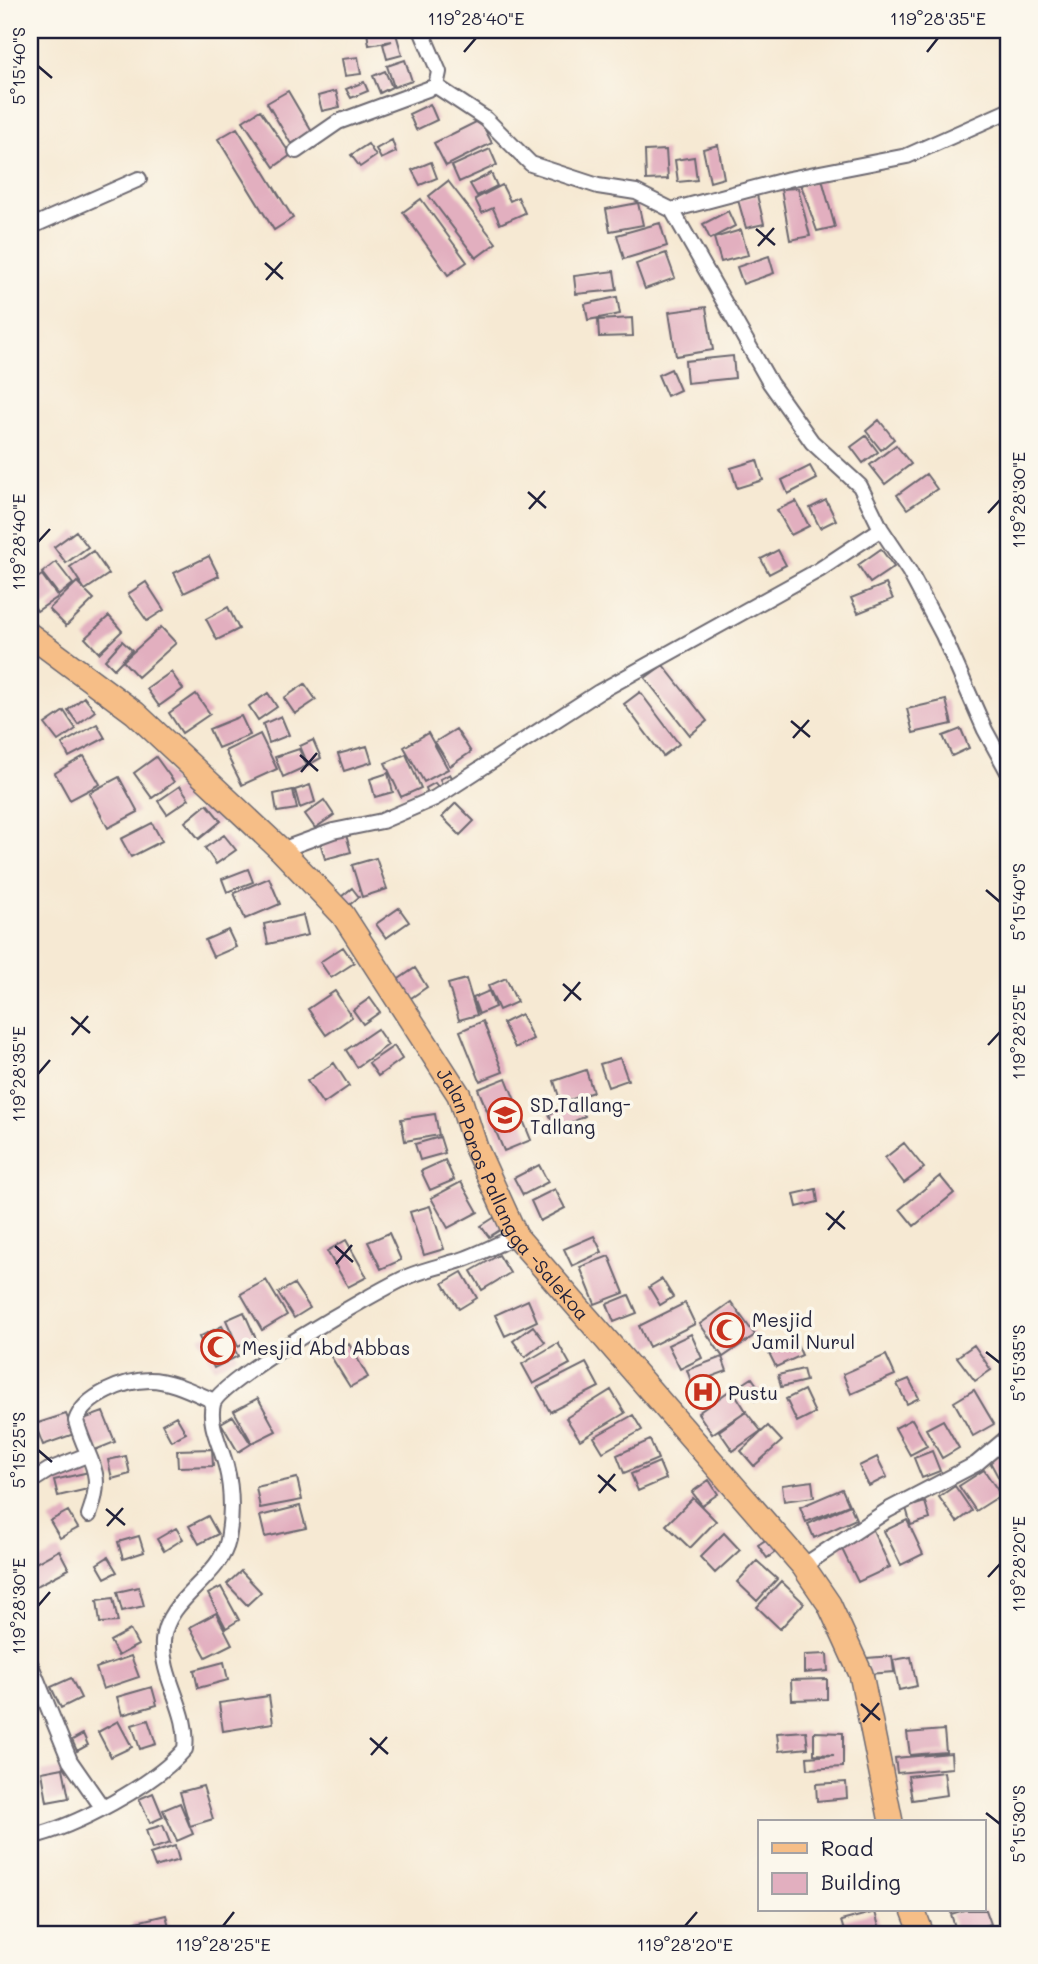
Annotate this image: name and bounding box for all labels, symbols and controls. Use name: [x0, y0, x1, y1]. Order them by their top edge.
text: 119°28'40"E: [428, 6, 524, 30]
text: 119°28'35"E: [890, 6, 986, 30]
text: 5°15'40"S: [6, 27, 30, 105]
text: 119°28'30"E: [1006, 452, 1030, 548]
text: 119°28'40"E: [6, 494, 30, 590]
text: 5°15'40"S: [1006, 863, 1030, 941]
text: 119°28'25"E: [1006, 984, 1030, 1080]
text: 119°28'35"E: [6, 1026, 30, 1122]
street label: Jalan Poros Pallangga -Salekoa: [432, 1062, 596, 1325]
place label: SD.Tallang- Tallang: [530, 1092, 631, 1139]
school or university icon: SD.Tallang- Tallang: [486, 1096, 524, 1134]
place label: Mesjid Jamil Nurul: [752, 1307, 855, 1354]
mosque icon: Mesjid Jamil Nurul: [708, 1311, 746, 1349]
text: 5°15'35"S: [1006, 1324, 1030, 1402]
mosque icon: Mesjid Abd Abbas: [199, 1328, 237, 1366]
place label: Mesjid Abd Abbas: [242, 1335, 410, 1360]
hospital icon: Pustu: [684, 1373, 722, 1411]
place label: Pustu: [728, 1380, 778, 1405]
text: 5°15'25"S: [6, 1412, 30, 1488]
text: 119°28'20"E: [1006, 1516, 1030, 1612]
text: 119°28'30"E: [6, 1558, 30, 1654]
text: 5°15'30"S: [1006, 1785, 1030, 1863]
legend: [758, 1820, 986, 1912]
text: Road: [821, 1834, 873, 1861]
text: Building: [821, 1868, 901, 1895]
text: 119°28'25"E: [175, 1932, 271, 1956]
text: 119°28'20"E: [637, 1932, 733, 1956]

